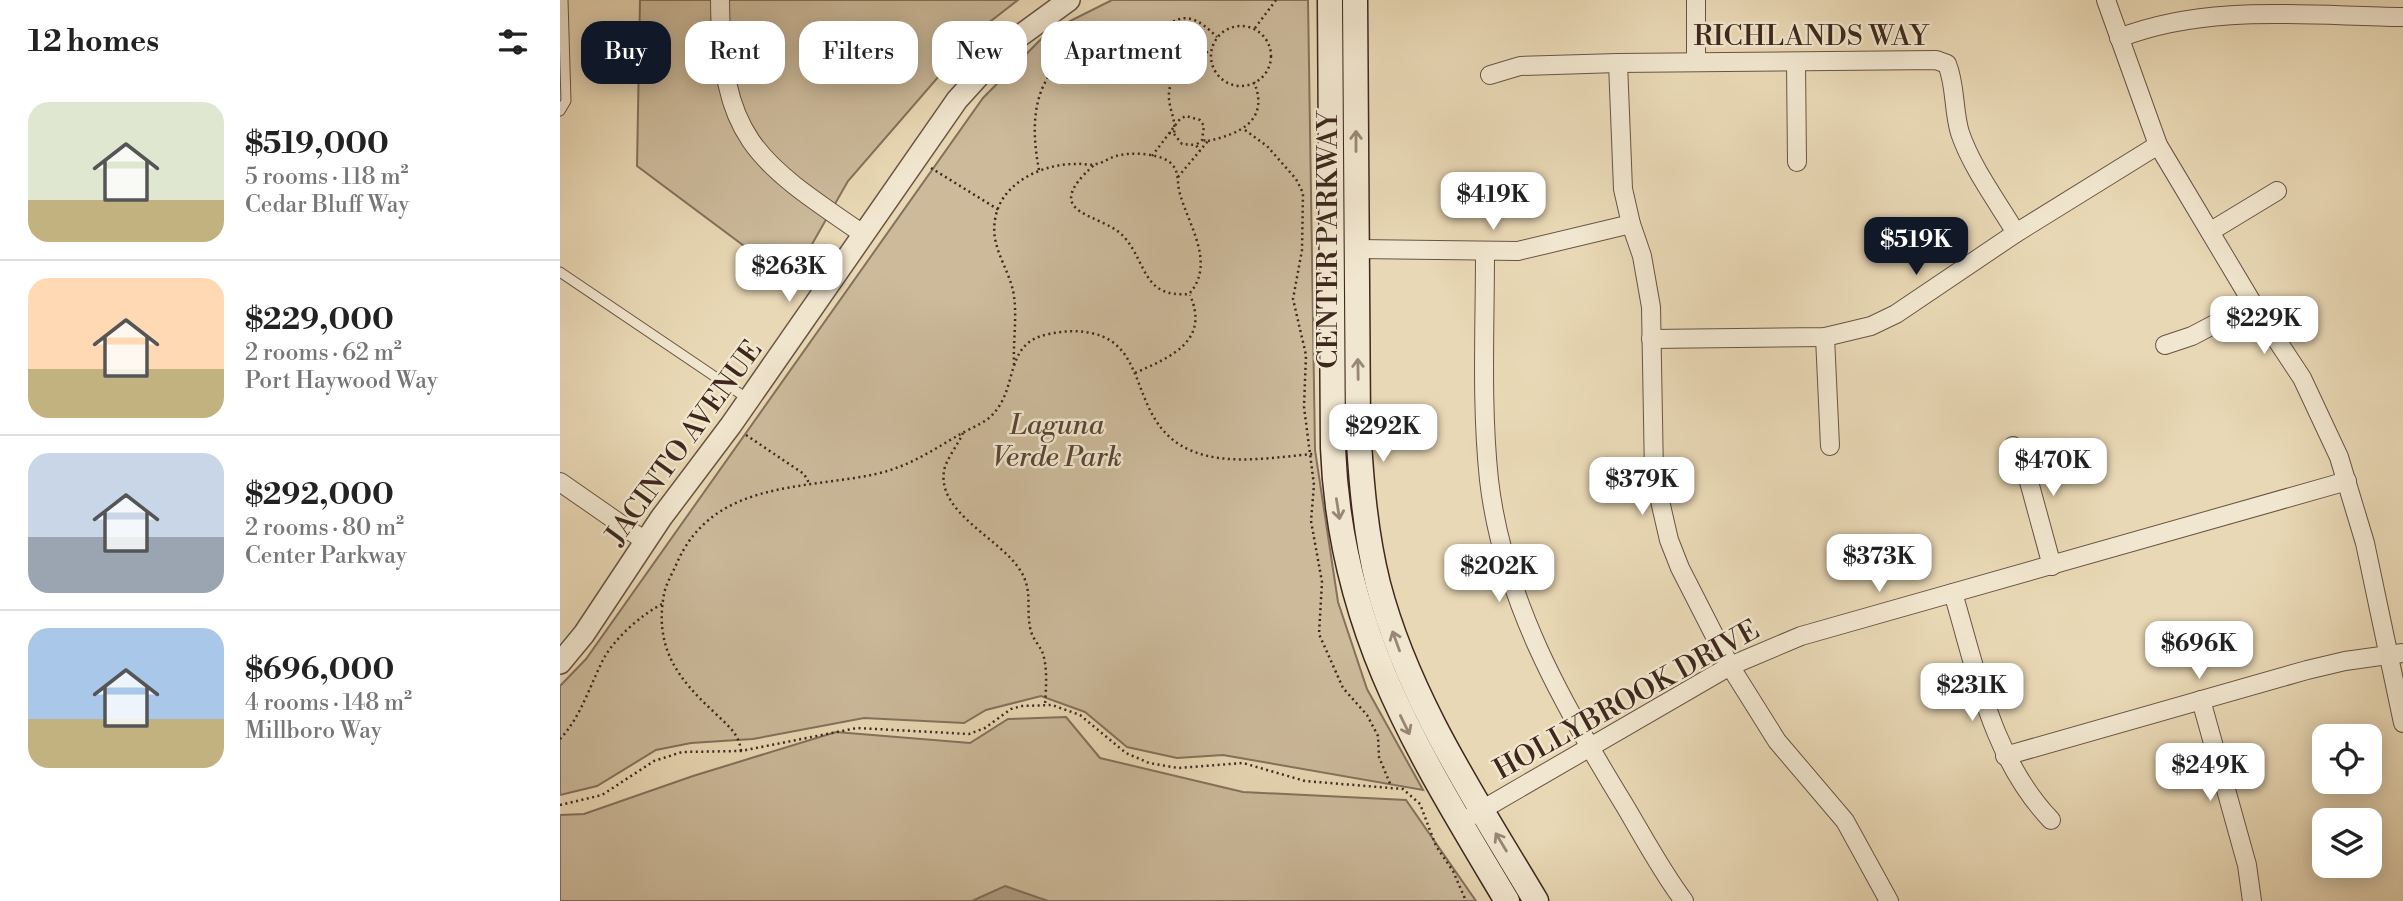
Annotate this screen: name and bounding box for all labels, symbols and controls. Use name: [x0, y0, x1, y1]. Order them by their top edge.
street label: RICHLANDS WAY: [1694, 19, 1930, 54]
chip: Buy: [581, 21, 671, 84]
chip: Rent: [685, 21, 785, 84]
chip: Filters: [799, 21, 918, 84]
chip: New: [932, 21, 1027, 84]
chip: Apartment: [1041, 21, 1207, 84]
text: 12 homes: [28, 23, 159, 61]
icon: filters: [494, 23, 532, 61]
street label: CENTER PARKWAY: [1311, 110, 1346, 369]
text: $519,000: [245, 125, 389, 163]
icon: home: [84, 130, 168, 214]
one-way arrow: [1349, 130, 1363, 153]
text: 5 rooms · 118 m²: [245, 163, 409, 191]
pin: $419K: [1444, 173, 1542, 232]
text: $419K: [1457, 181, 1529, 209]
text: Cedar Bluff Way: [245, 191, 410, 219]
pin: $519K: [1867, 218, 1965, 277]
text: $519K: [1880, 226, 1952, 254]
pin: $263K: [740, 244, 838, 304]
text: $263K: [751, 253, 827, 281]
pin: $229K: [2215, 296, 2313, 356]
text: $229,000: [245, 301, 394, 339]
text: $229K: [2226, 305, 2302, 333]
icon: home: [84, 306, 168, 390]
street label: JACINTO AVENUE: [598, 334, 770, 553]
text: 2 rooms · 62 m²: [245, 339, 402, 367]
one-way arrow: [1351, 357, 1365, 380]
text: Port Haywood Way: [245, 367, 438, 395]
pin: $292K: [1334, 405, 1432, 464]
park label: Laguna Verde Park: [992, 408, 1122, 475]
text: $292K: [1345, 413, 1421, 441]
pin: $470K: [2004, 438, 2102, 498]
text: $470K: [2015, 447, 2091, 475]
pin: $379K: [1593, 458, 1691, 517]
text: $379K: [1605, 466, 1679, 494]
text: $292,000: [245, 476, 394, 514]
icon: home: [84, 481, 168, 565]
one-way arrow: [1332, 497, 1345, 520]
text: 2 rooms · 80 m²: [245, 514, 404, 542]
pin: $373K: [1830, 534, 1928, 594]
text: Center Parkway: [245, 542, 407, 570]
text: $373K: [1843, 543, 1915, 571]
pin: $202K: [1450, 544, 1548, 604]
text: $202K: [1460, 553, 1538, 581]
street label: HOLLYBROOK DRIVE: [1488, 613, 1766, 788]
pin: $696K: [2150, 622, 2248, 681]
one-way arrow: [1389, 630, 1402, 652]
text: $696K: [2161, 630, 2237, 658]
text: $696,000: [245, 651, 394, 689]
icon: home: [84, 656, 168, 740]
pin: $231K: [1923, 664, 2021, 723]
text: $231K: [1936, 672, 2008, 700]
text: 4 rooms · 148 m²: [245, 689, 412, 717]
one-way arrow: [1399, 714, 1413, 735]
text: Millboro Way: [245, 717, 382, 745]
map controls: [2312, 724, 2382, 878]
button: locate: [2312, 724, 2382, 794]
pin: $249K: [2161, 744, 2259, 803]
text: $249K: [2172, 752, 2248, 780]
button: layers: [2312, 808, 2382, 878]
one-way arrow: [1494, 833, 1508, 853]

